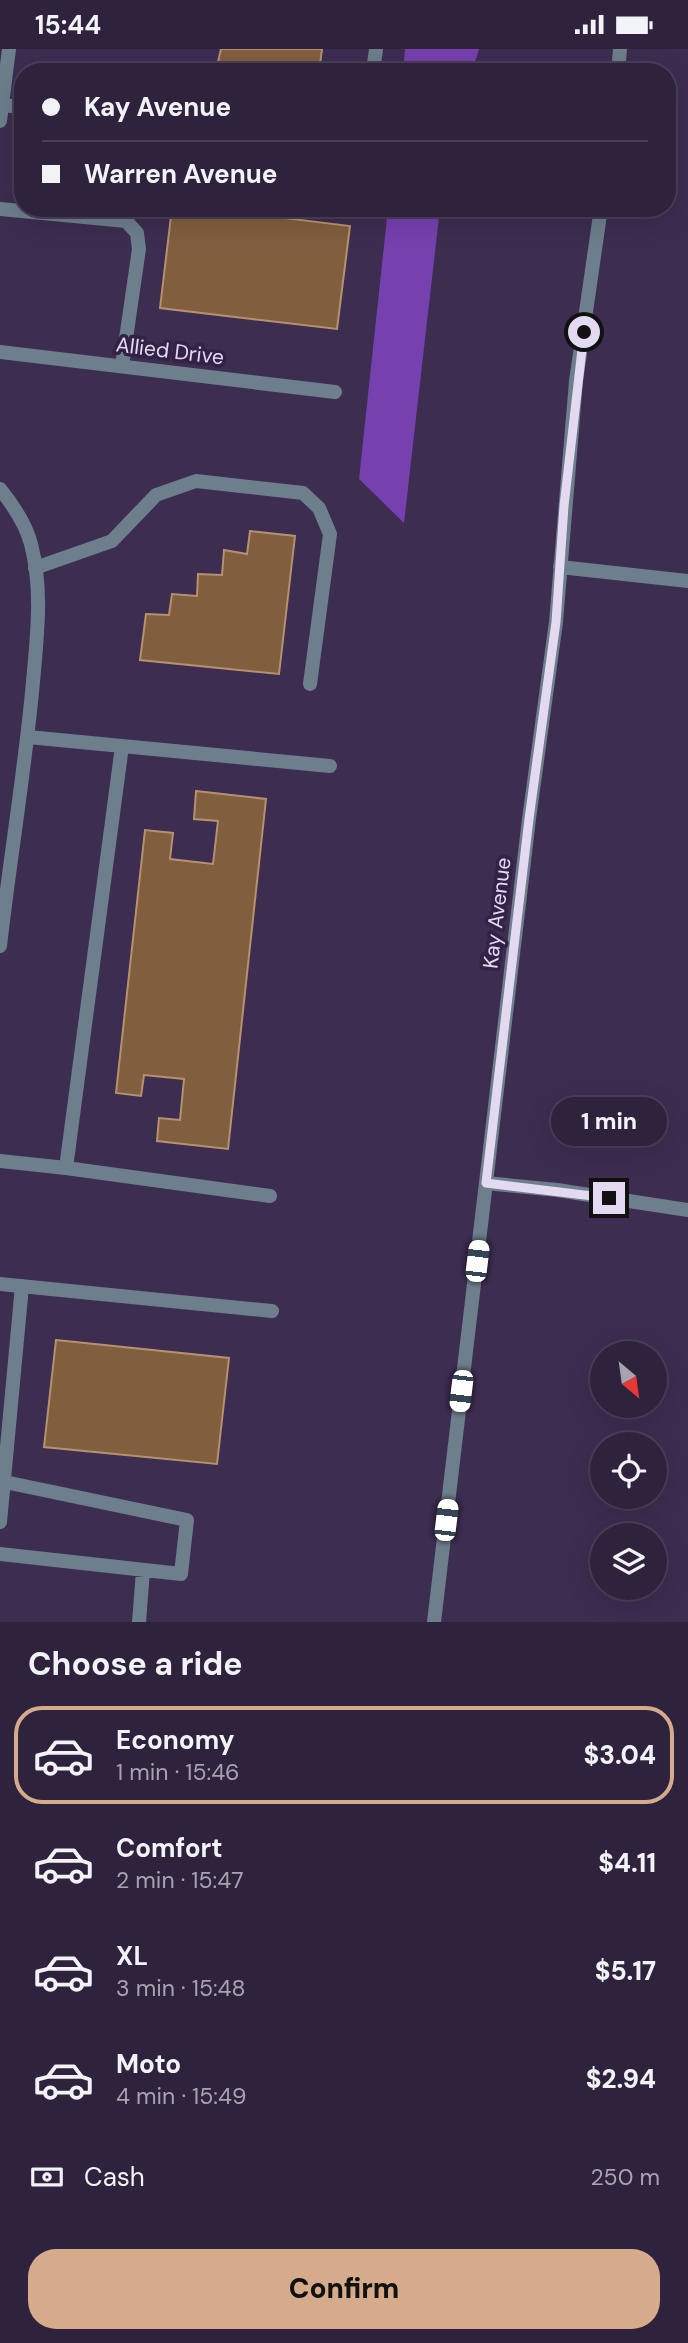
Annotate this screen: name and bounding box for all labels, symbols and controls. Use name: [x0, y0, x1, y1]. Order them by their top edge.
text: 15:44: [35, 8, 101, 42]
text: Kay Avenue: [84, 90, 231, 124]
text: Warren Avenue: [84, 157, 277, 191]
route start: [568, 316, 600, 348]
street label: Allied Drive: [114, 330, 226, 372]
street label: Kay Avenue: [476, 856, 518, 970]
callout: 1 min: [551, 1097, 667, 1145]
text: 1 min: [581, 1106, 637, 1136]
route end: [593, 1182, 625, 1214]
car: [465, 1239, 490, 1283]
north arrow: [590, 1341, 667, 1417]
map controls: [590, 1341, 667, 1600]
car: [449, 1369, 474, 1413]
button: locate: [590, 1432, 667, 1509]
car: [434, 1498, 459, 1542]
button: layers: [590, 1523, 667, 1600]
text: Choose a ride: [28, 1643, 243, 1685]
text: Economy: [116, 1723, 234, 1757]
icon: car: [32, 1724, 95, 1787]
text: $3.04: [583, 1738, 656, 1772]
text: 1 min · 15:46: [116, 1757, 240, 1787]
text: Comfort: [116, 1831, 222, 1865]
icon: car: [32, 1832, 95, 1895]
text: $4.11: [598, 1846, 656, 1880]
text: 2 min · 15:47: [116, 1865, 243, 1895]
text: XL: [116, 1939, 148, 1973]
icon: car: [32, 1940, 95, 2003]
text: $5.17: [595, 1954, 656, 1988]
text: 3 min · 15:48: [116, 1973, 246, 2003]
text: Moto: [116, 2047, 181, 2081]
icon: car: [32, 2048, 95, 2111]
text: $2.94: [586, 2062, 656, 2096]
text: 4 min · 15:49: [116, 2081, 246, 2111]
icon: cash: [28, 2158, 66, 2196]
text: Cash: [84, 2160, 145, 2194]
text: 250 m: [590, 2162, 660, 2192]
button: Confirm: [28, 2249, 660, 2329]

